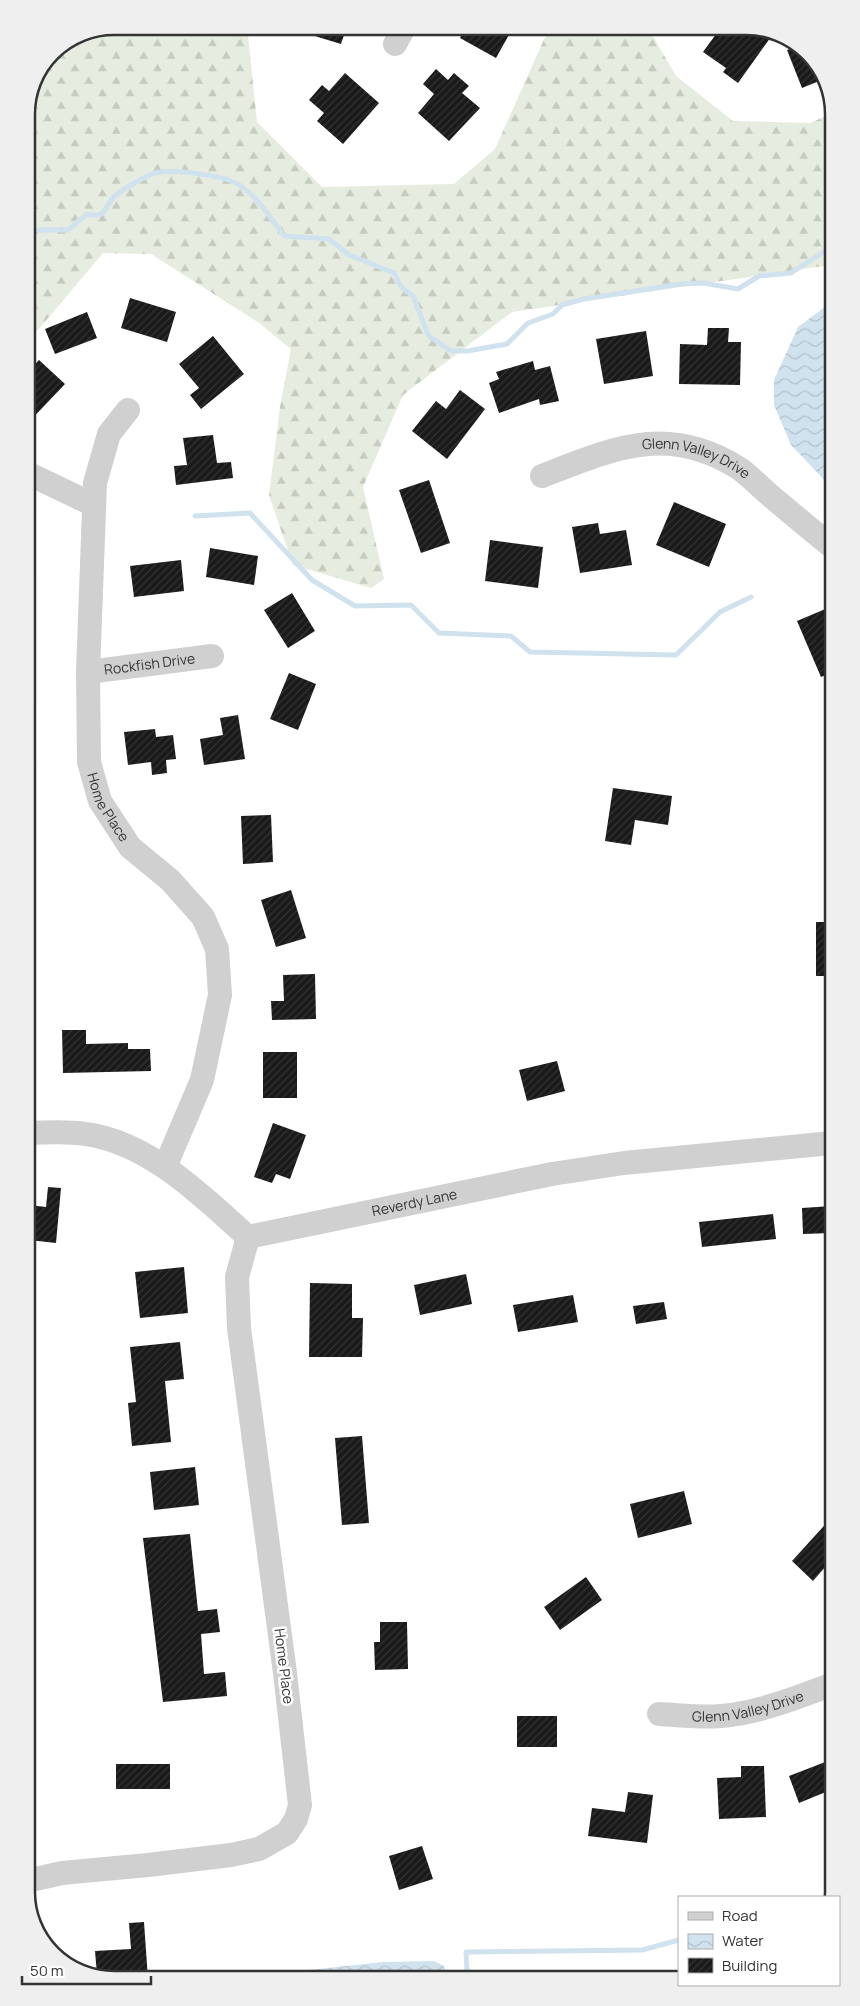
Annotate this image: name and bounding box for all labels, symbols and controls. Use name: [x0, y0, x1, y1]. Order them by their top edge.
street label: Glenn Valley Drive: [641, 434, 755, 483]
street label: Rockfish Drive: [103, 648, 196, 679]
street label: Home Place: [83, 770, 134, 845]
street label: Reverdy Lane: [370, 1184, 459, 1220]
street label: Home Place: [270, 1627, 299, 1705]
street label: Glenn Valley Drive: [692, 1686, 806, 1726]
legend: [678, 1896, 840, 1986]
text: Road: [722, 1905, 758, 1926]
text: Water: [722, 1930, 764, 1951]
scale bar: [22, 1954, 151, 1986]
text: Building: [722, 1955, 777, 1976]
text: 50 m: [30, 1960, 64, 1981]

